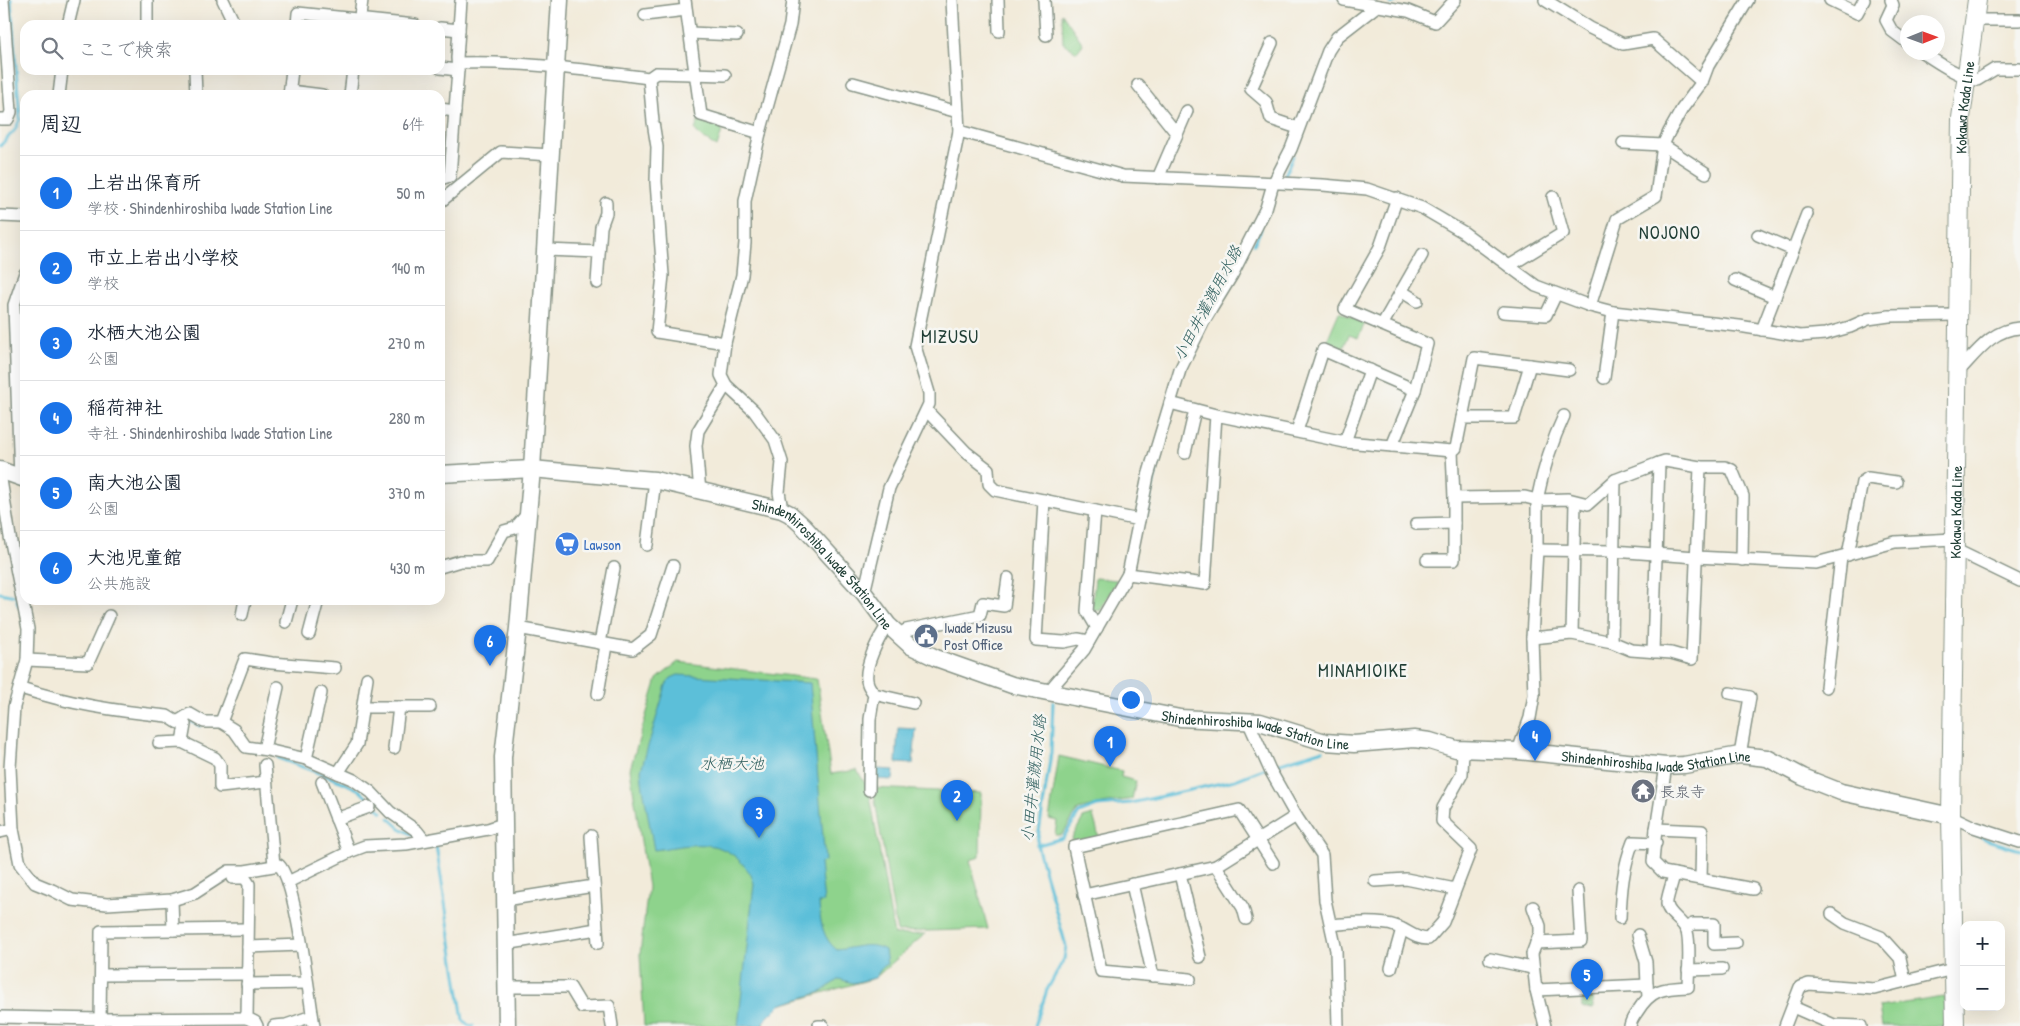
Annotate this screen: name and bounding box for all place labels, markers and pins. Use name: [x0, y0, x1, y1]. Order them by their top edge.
supermarket icon: Lawson: [554, 531, 580, 557]
place label: Lawson: [584, 534, 621, 555]
place label: Iwade Mizusu Post Office: [944, 617, 1012, 655]
public building icon: Iwade Mizusu Post Office: [913, 623, 939, 649]
pin: 6: [474, 625, 506, 666]
pin: 4: [1519, 720, 1551, 761]
pin: 1: [1094, 726, 1126, 767]
temple icon: 長泉寺: [1630, 778, 1656, 804]
pin: 2: [941, 780, 973, 821]
place label: 長泉寺: [1660, 781, 1705, 802]
pin: 3: [743, 797, 775, 838]
pin: 5: [1571, 959, 1603, 1000]

